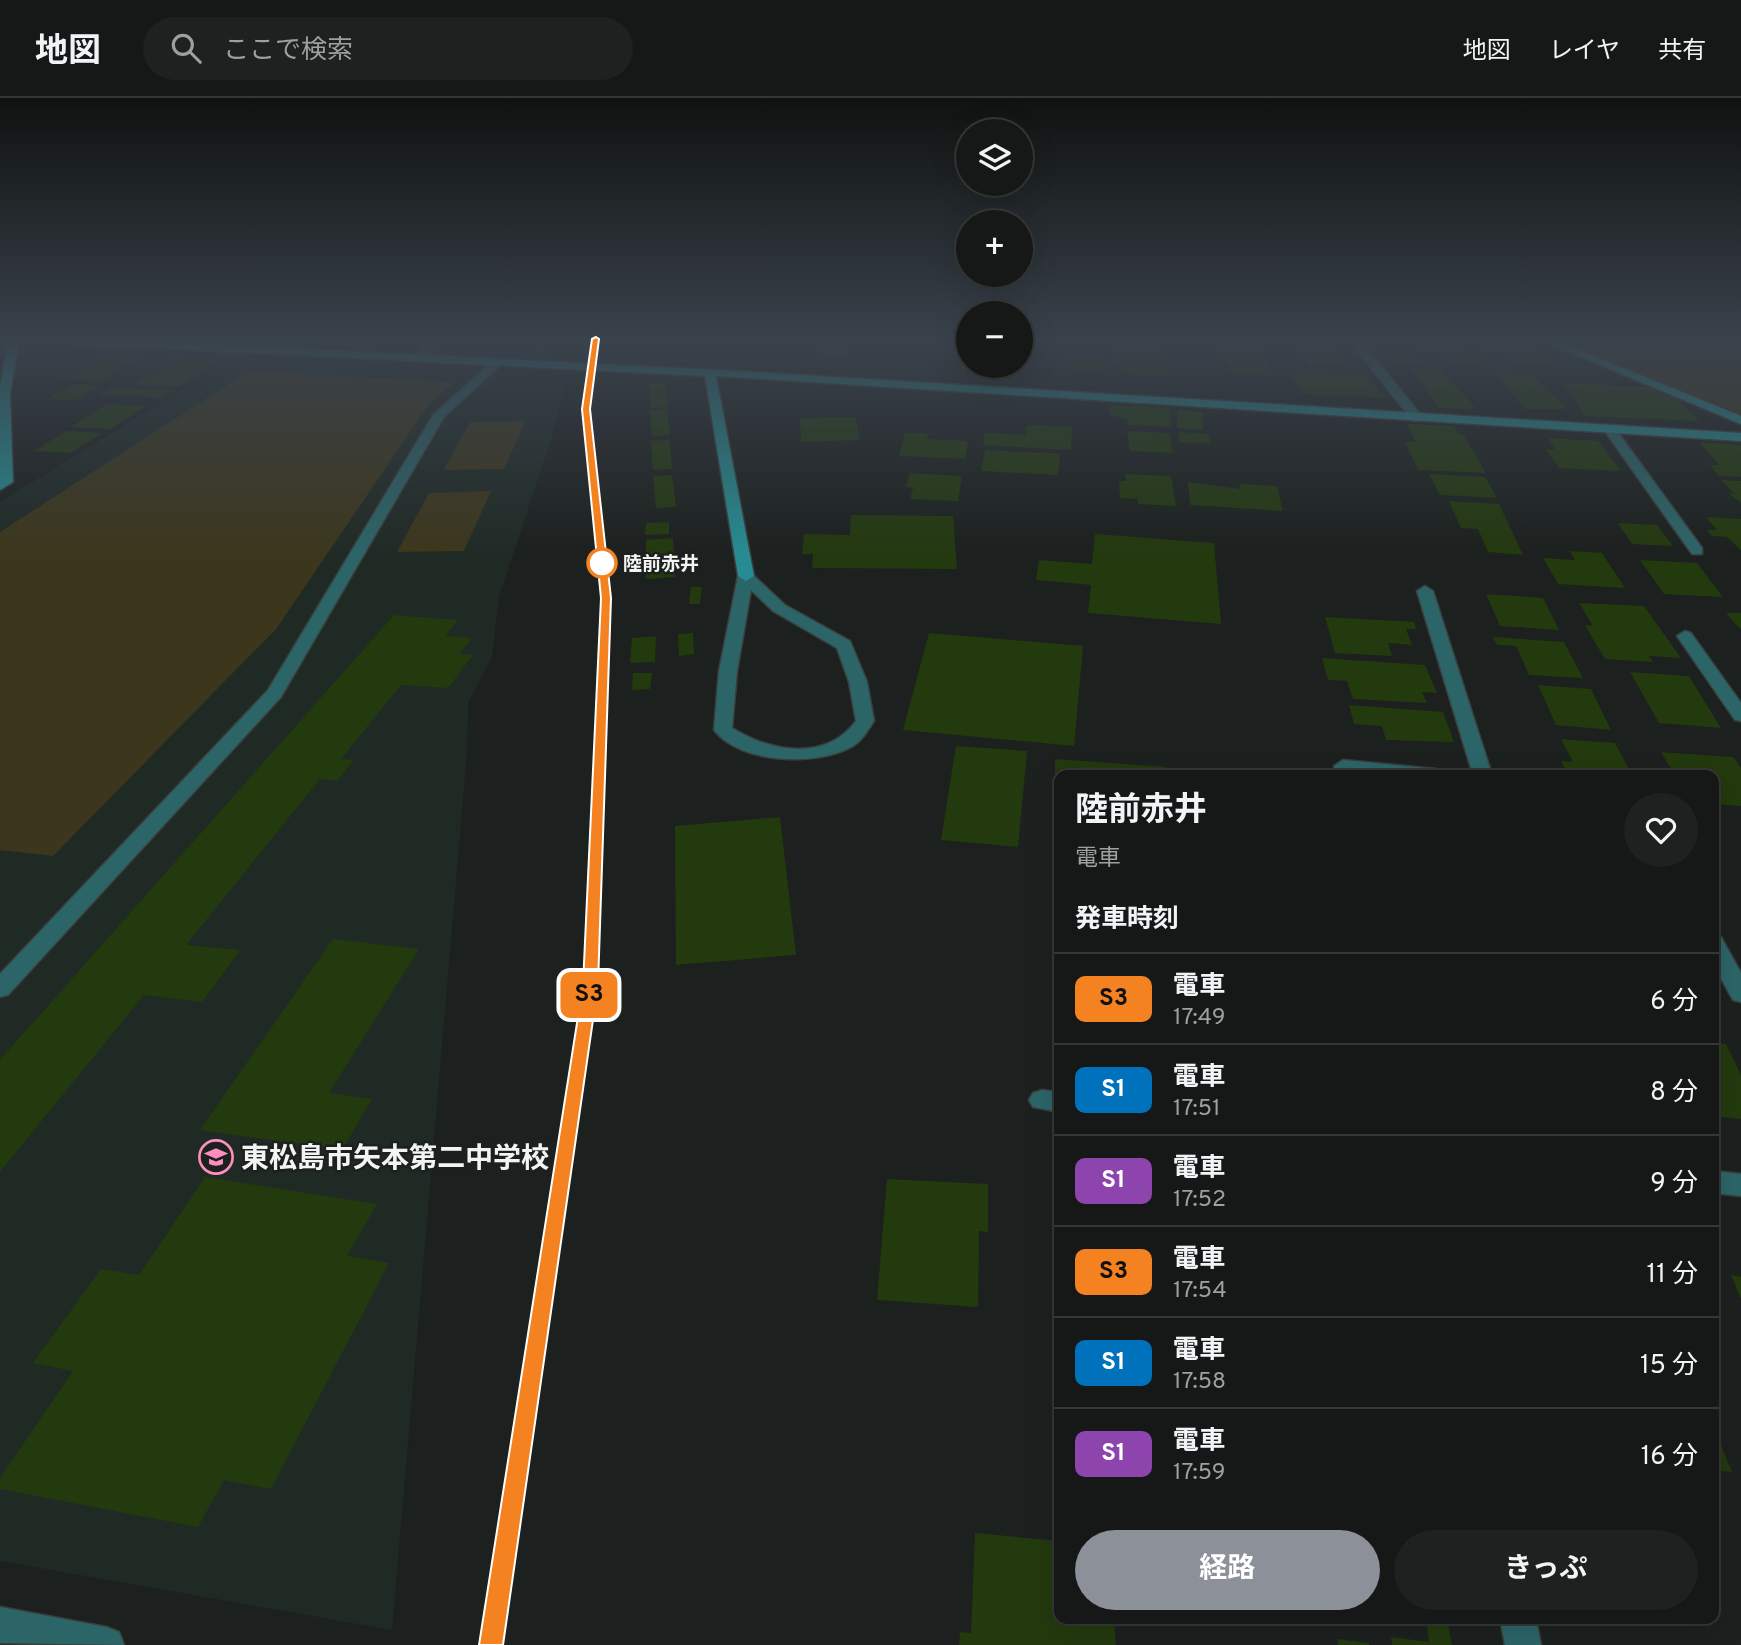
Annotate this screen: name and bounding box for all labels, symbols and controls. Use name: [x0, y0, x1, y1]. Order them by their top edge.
search box: [143, 17, 633, 80]
icon: search: [167, 29, 205, 67]
text: 地図: [35, 32, 101, 74]
text: ここで検索: [223, 35, 353, 68]
text: 地図: [1463, 37, 1511, 67]
text: レイヤ: [1549, 37, 1620, 67]
text: 共有: [1658, 37, 1706, 67]
map controls: [956, 119, 1033, 378]
button: layers: [956, 119, 1033, 196]
button: +: [956, 210, 1033, 287]
button: −: [956, 301, 1033, 378]
marker: 陸前赤井: [587, 548, 617, 578]
place label: 陸前赤井: [623, 553, 699, 577]
text: 陸前赤井: [1075, 791, 1207, 833]
button: heart: [1624, 793, 1698, 867]
text: 電車: [1075, 845, 1121, 874]
text: 発車時刻: [1075, 904, 1179, 937]
text: 電車: [1173, 971, 1225, 1004]
line badge: S3: [558, 972, 620, 1018]
text: S3: [574, 980, 604, 1010]
text: S3: [1099, 984, 1128, 1014]
text: 6 分: [1650, 986, 1698, 1019]
text: 17:49: [1173, 1004, 1225, 1033]
text: 電車: [1173, 1062, 1225, 1095]
text: S1: [1101, 1075, 1126, 1105]
text: 8 分: [1650, 1077, 1698, 1110]
text: 17:51: [1173, 1095, 1221, 1124]
school or university icon: 東松島市矢本第二中学校: [197, 1138, 235, 1176]
place label: 東松島市矢本第二中学校: [241, 1142, 549, 1178]
text: 電車: [1173, 1153, 1225, 1186]
text: S1: [1101, 1166, 1126, 1196]
text: 9 分: [1650, 1168, 1698, 1201]
text: 17:52: [1173, 1186, 1226, 1215]
text: 電車: [1173, 1244, 1225, 1277]
text: S3: [1099, 1257, 1128, 1287]
text: 11 分: [1646, 1259, 1698, 1292]
text: 17:54: [1173, 1277, 1227, 1306]
text: 電車: [1173, 1335, 1225, 1368]
text: S1: [1101, 1348, 1126, 1378]
text: 15 分: [1640, 1350, 1698, 1383]
text: 17:58: [1173, 1368, 1226, 1397]
text: 電車: [1173, 1426, 1225, 1459]
text: S1: [1101, 1439, 1126, 1469]
text: 16 分: [1641, 1441, 1698, 1474]
text: 17:59: [1173, 1459, 1226, 1488]
button: 経路: [1075, 1530, 1380, 1610]
button: きっぷ: [1394, 1530, 1698, 1610]

